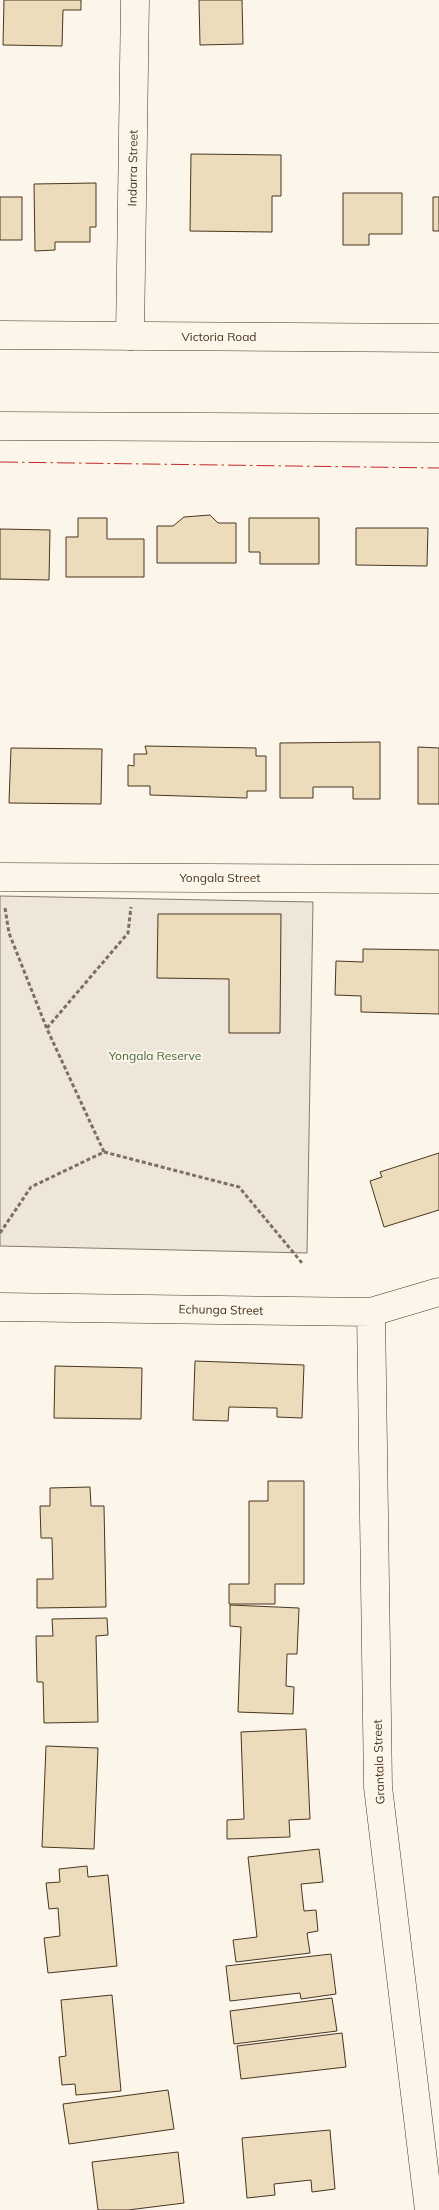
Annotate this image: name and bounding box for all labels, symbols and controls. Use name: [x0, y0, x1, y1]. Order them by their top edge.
street label: Indarra Street: [124, 130, 141, 206]
street label: Victoria Road: [181, 329, 257, 344]
street label: Yongala Street: [178, 870, 261, 885]
park label: Yongala Reserve: [108, 1048, 201, 1063]
street label: Echunga Street: [179, 1301, 263, 1318]
street label: Grantala Street: [370, 1719, 387, 1805]

